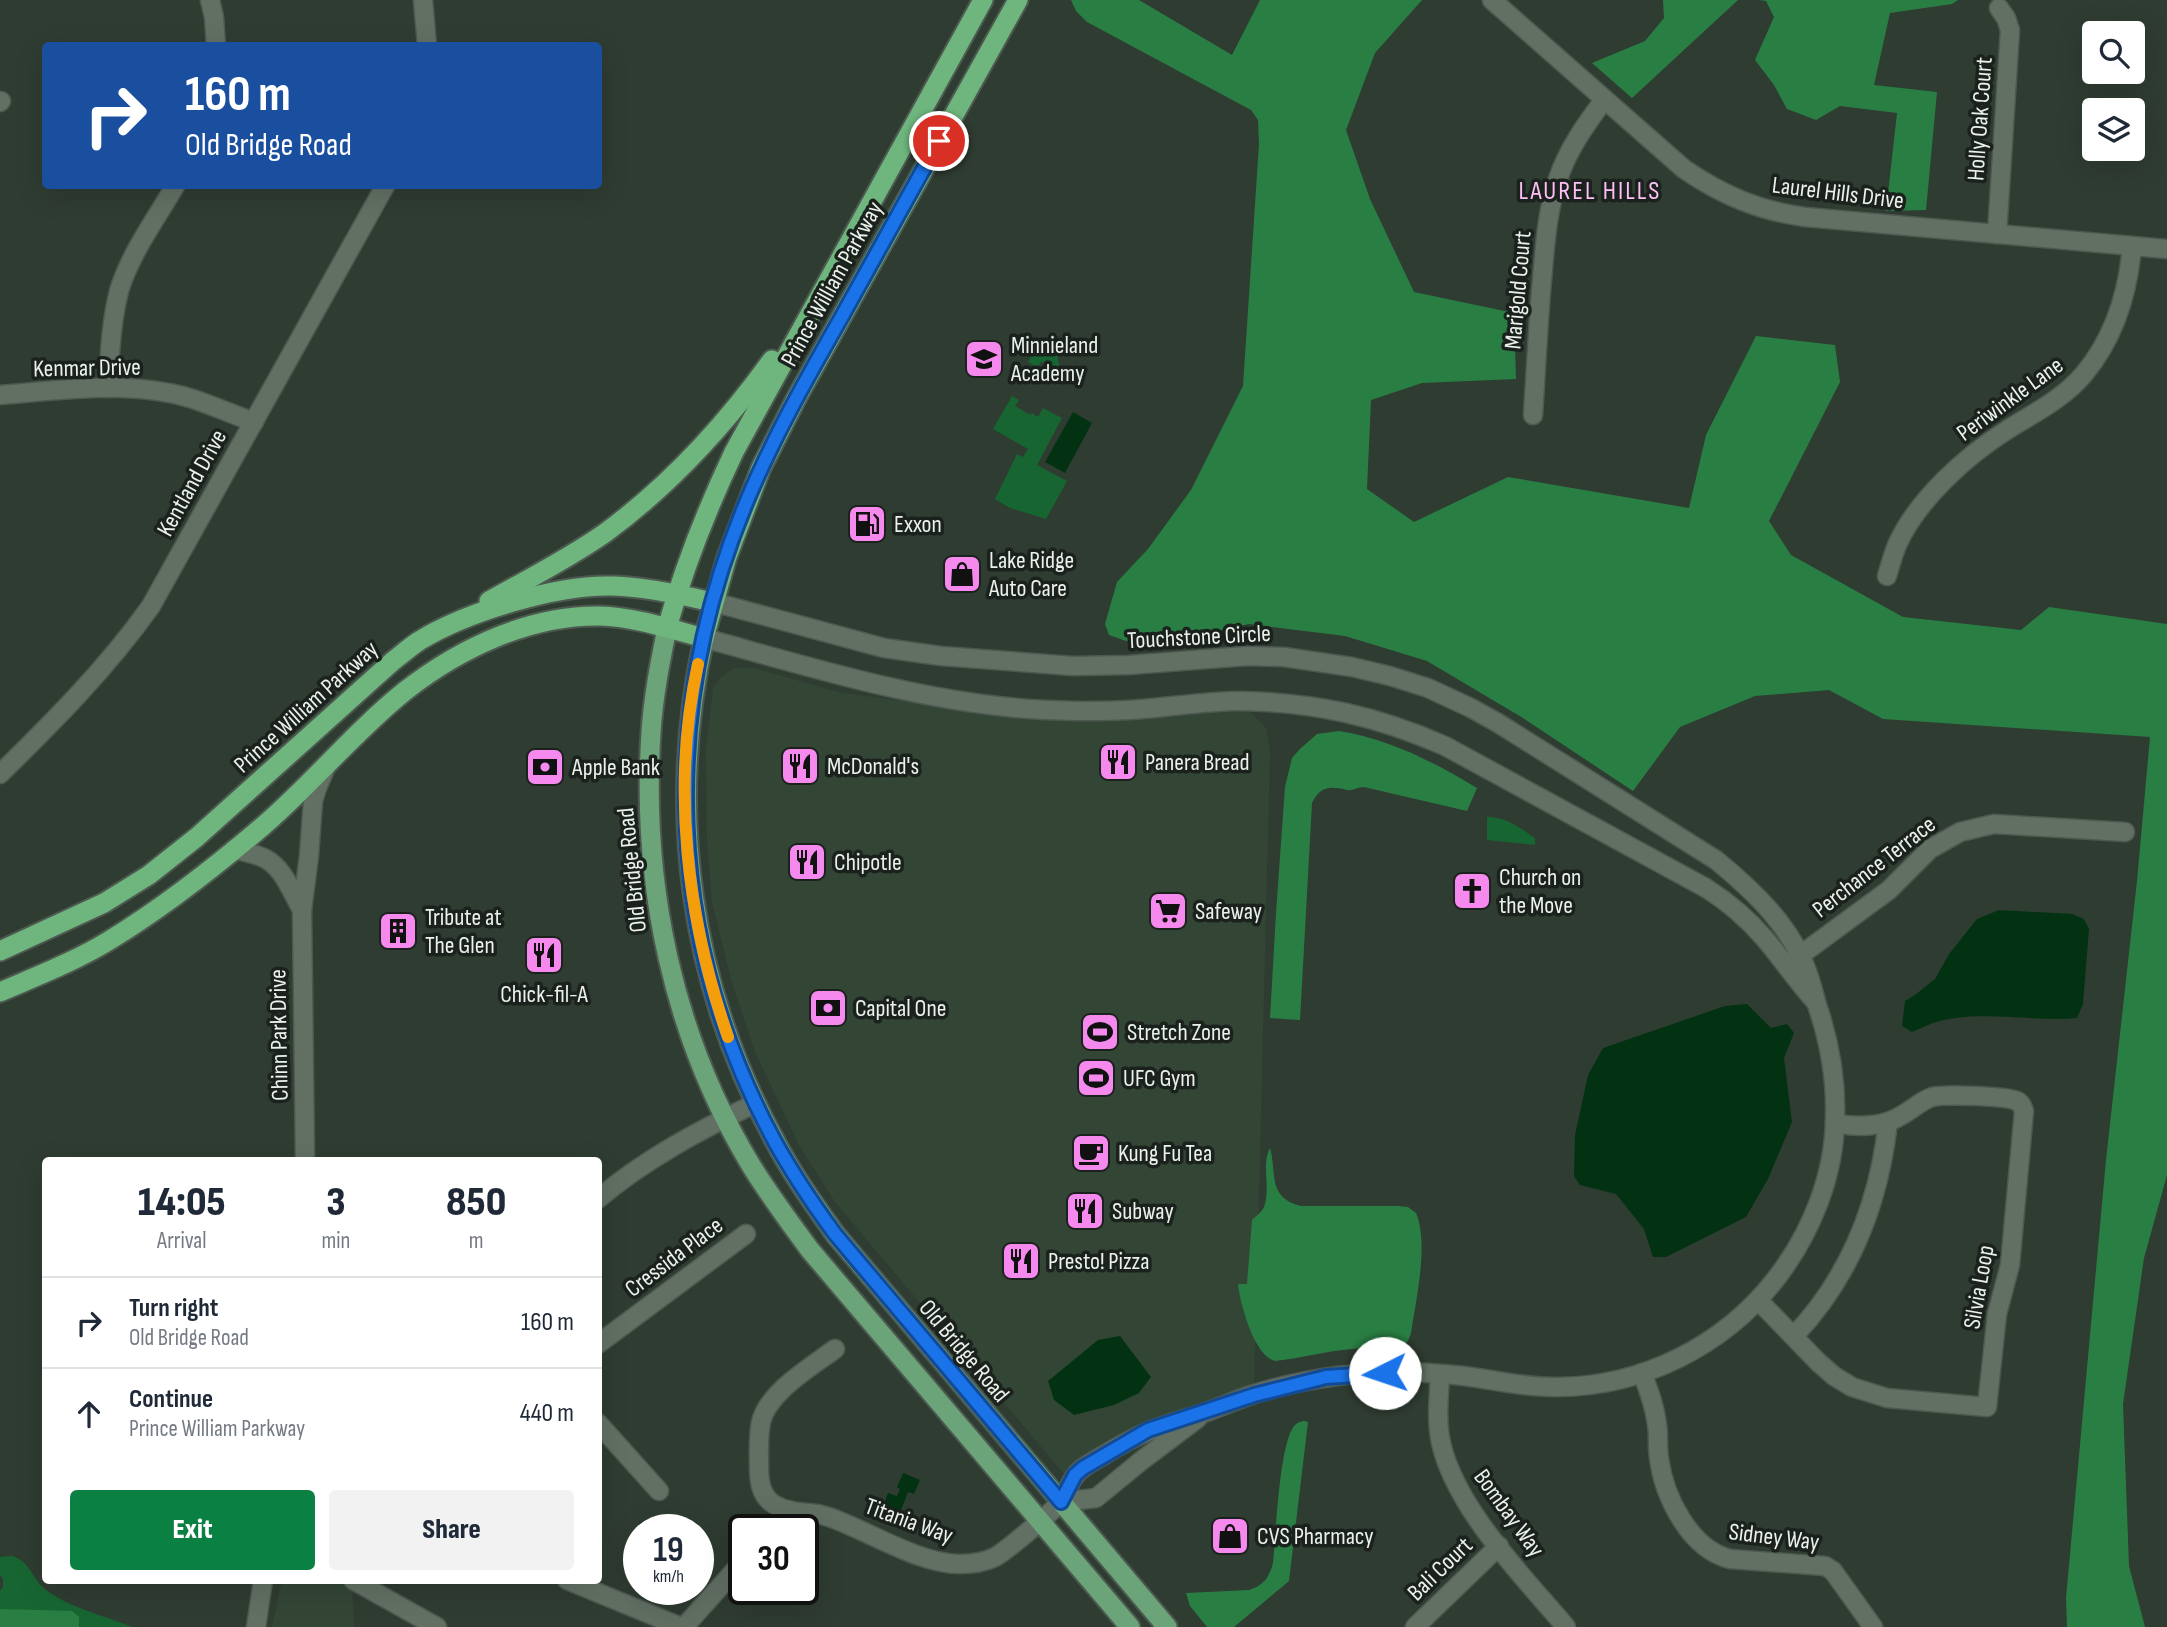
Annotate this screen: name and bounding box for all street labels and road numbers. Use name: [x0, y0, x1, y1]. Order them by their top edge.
street label: Holly Oak Court: [1961, 56, 1999, 182]
street label: Laurel Hills Drive: [1770, 171, 1906, 215]
street label: Prince William Parkway: [775, 197, 889, 371]
street label: Marigold Court: [1498, 230, 1538, 350]
street label: Periwinkle Lane: [1951, 351, 2069, 447]
street label: Kenmar Drive: [33, 353, 141, 383]
street label: Kentland Drive: [151, 425, 233, 541]
street label: Touchstone Circle: [1126, 619, 1272, 655]
street label: Prince William Parkway: [228, 635, 384, 779]
street label: Old Bridge Road: [611, 806, 653, 934]
street label: Perchance Terrace: [1807, 810, 1941, 924]
street label: Chinn Park Drive: [263, 969, 295, 1101]
street label: Cressida Place: [619, 1211, 729, 1303]
street label: Silvia Loop: [1957, 1243, 2001, 1331]
street label: Old Bridge Road: [913, 1294, 1015, 1408]
street label: Bombay Way: [1467, 1463, 1551, 1563]
street label: Titania Way: [861, 1492, 957, 1550]
street label: Sidney Way: [1727, 1517, 1821, 1557]
street label: Bali Court: [1401, 1531, 1479, 1607]

